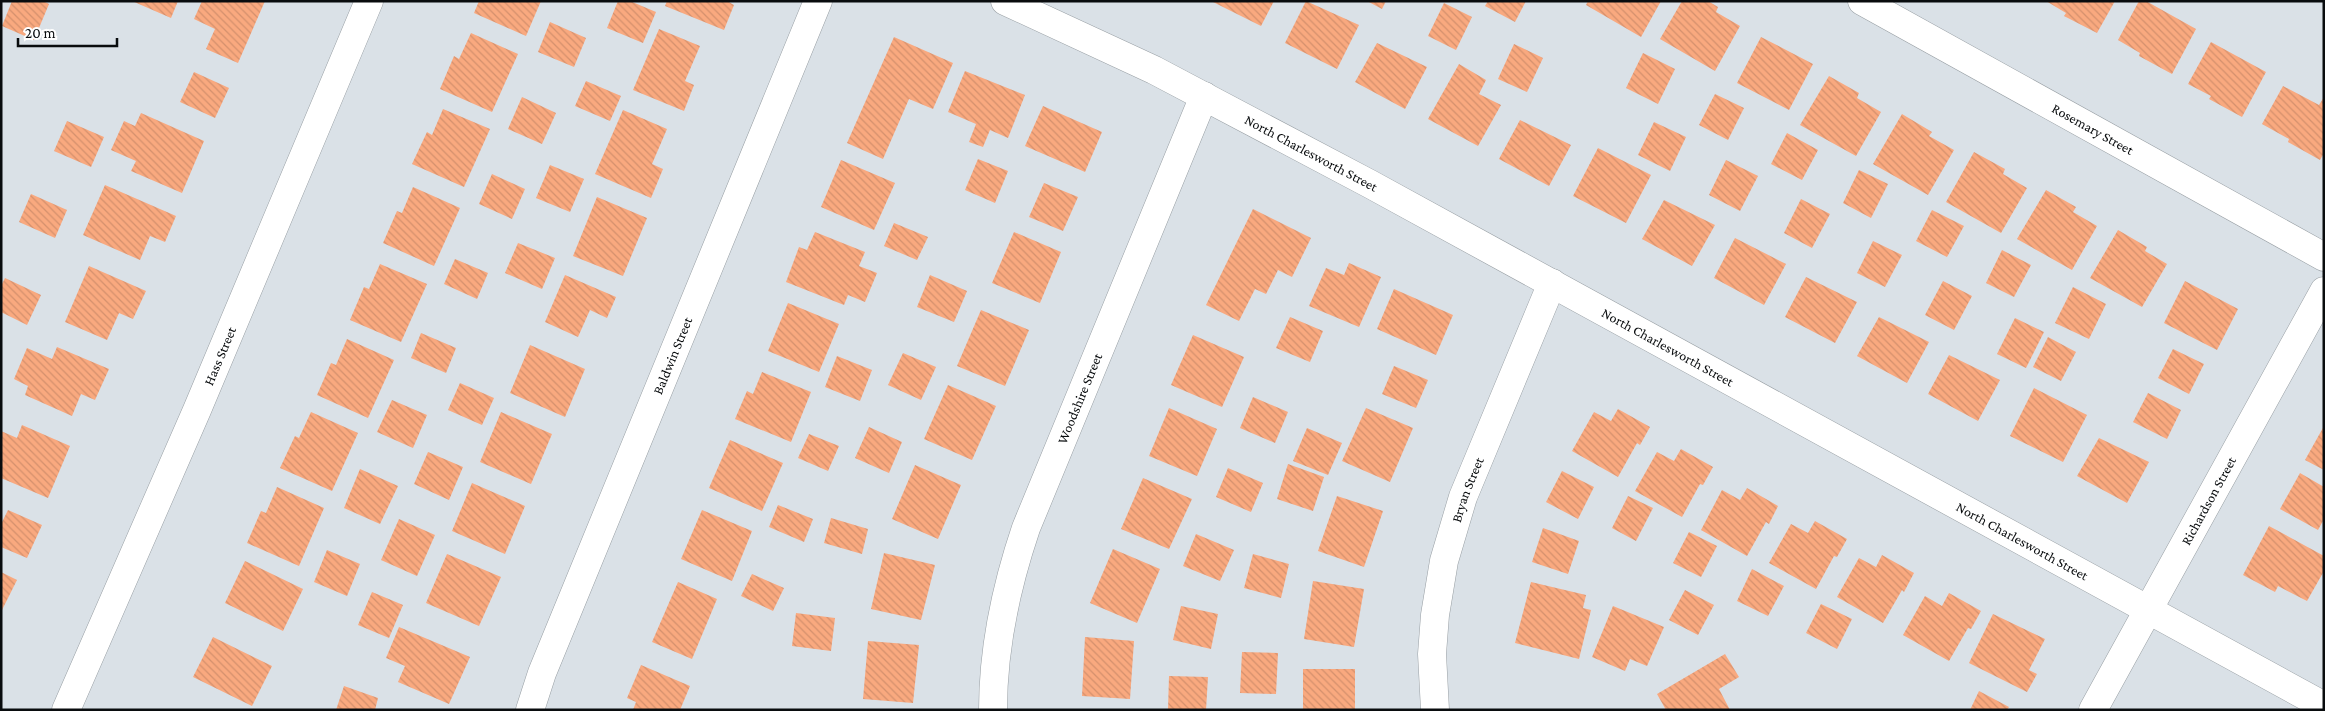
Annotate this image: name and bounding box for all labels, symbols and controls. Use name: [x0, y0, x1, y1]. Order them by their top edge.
scale bar: [18, 15, 116, 47]
text: 20 m: [25, 25, 56, 41]
street label: Rosemary Street: [2049, 100, 2137, 158]
street label: North Charlesworth Street: [1242, 111, 1381, 195]
street label: North Charlesworth Street: [1599, 304, 1737, 390]
street label: Baldwin Street: [649, 314, 696, 397]
street label: Hass Street: [200, 324, 239, 388]
street label: Woodshire Street: [1054, 350, 1105, 446]
street label: Richardson Street: [2178, 453, 2239, 548]
street label: Bryan Street: [1448, 454, 1487, 524]
street label: North Charlesworth Street: [1954, 498, 2091, 584]

